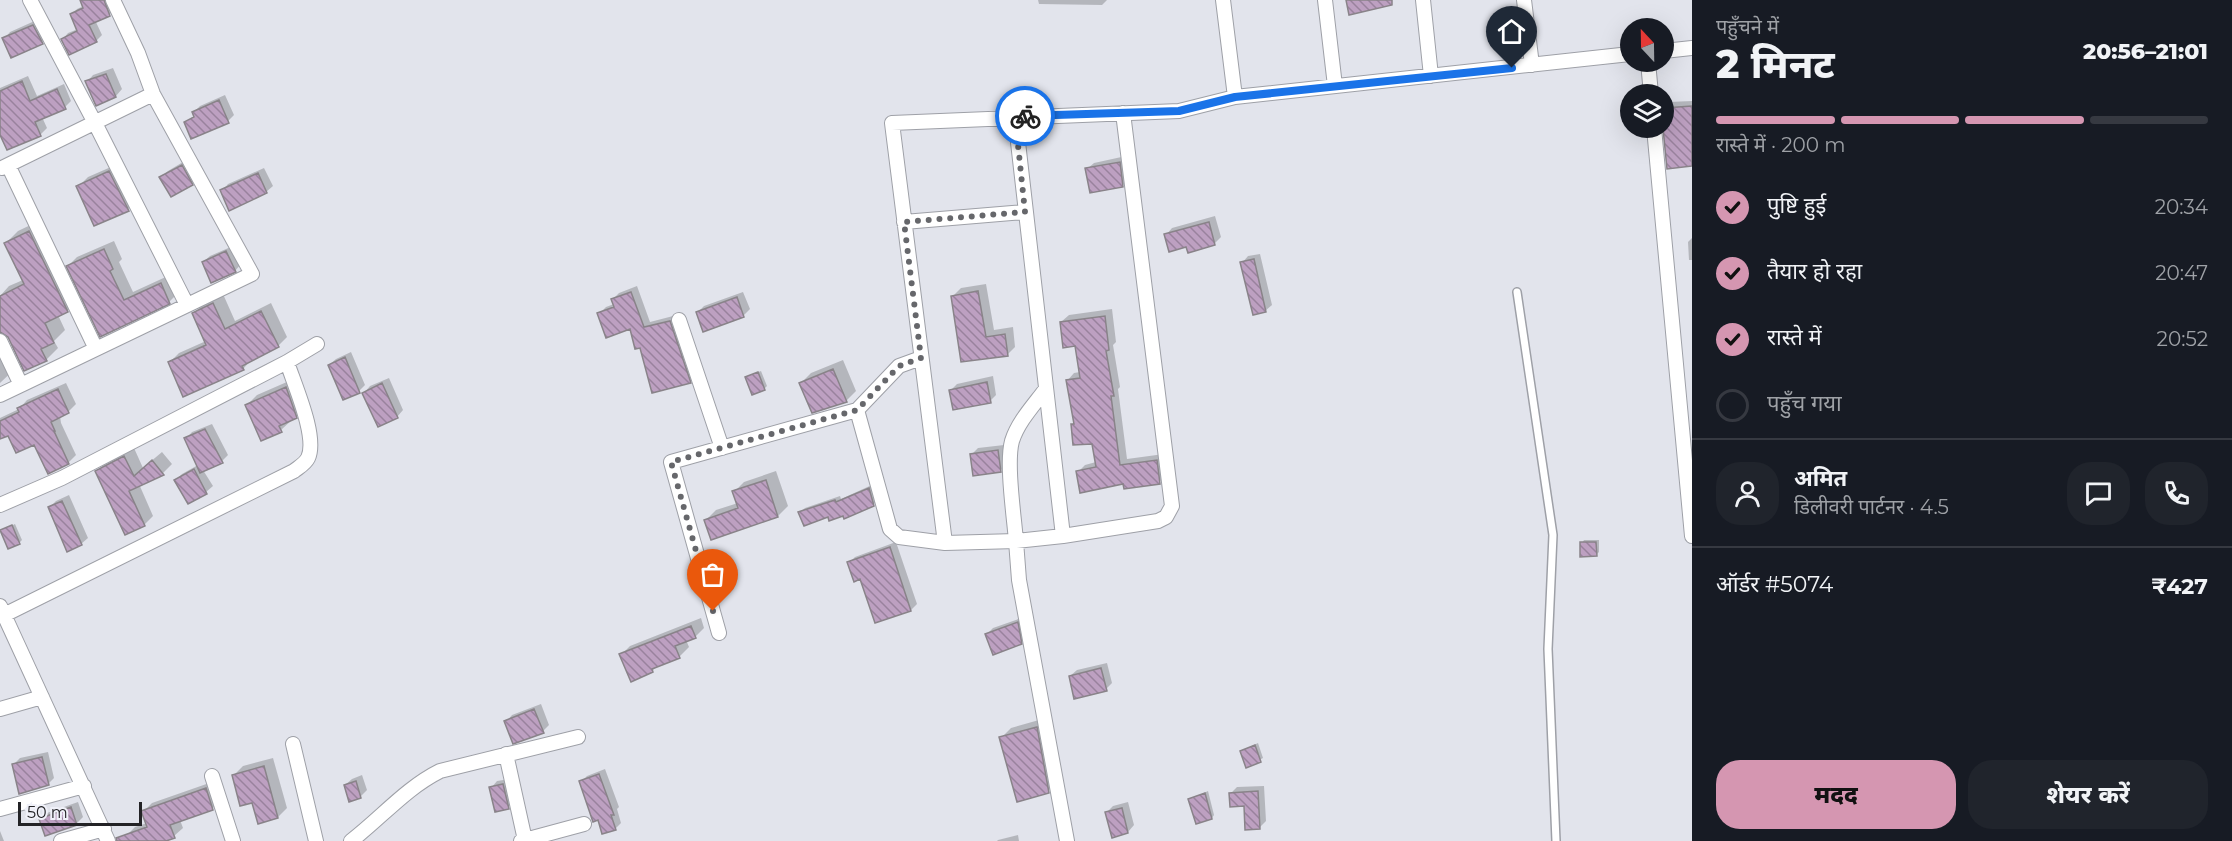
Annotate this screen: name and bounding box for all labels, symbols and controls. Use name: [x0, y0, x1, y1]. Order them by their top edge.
pin: [1486, 6, 1537, 68]
icon: home: [1495, 15, 1528, 48]
text: पहुँचने में: [1716, 15, 1779, 39]
north arrow: [1620, 18, 1674, 72]
map controls: [1620, 18, 1674, 138]
text: 20:56–21:01: [2083, 38, 2208, 65]
text: 2 मिनट: [1716, 40, 1835, 88]
button: layers: [1620, 84, 1674, 138]
courier: [995, 86, 1055, 146]
icon: bike: [1009, 100, 1042, 133]
text: रास्ते में · 200 m: [1716, 133, 1846, 157]
icon: check: [1716, 191, 1749, 224]
text: पुष्टि हुई: [1767, 192, 1826, 219]
text: 20:34: [2155, 195, 2208, 219]
icon: check: [1716, 257, 1749, 290]
text: तैयार हो रहा: [1767, 258, 1862, 285]
text: 20:47: [2155, 261, 2208, 285]
icon: check: [1716, 323, 1749, 356]
text: रास्ते में: [1767, 324, 1822, 351]
text: 20:52: [2157, 327, 2208, 351]
text: पहुँच गया: [1767, 390, 1842, 417]
button: person: [1716, 462, 1779, 525]
button: chat: [2067, 462, 2130, 525]
button: phone: [2145, 462, 2208, 525]
text: अमित: [1794, 465, 1847, 492]
text: डिलीवरी पार्टनर · 4.5: [1794, 495, 1949, 519]
pin: [687, 549, 738, 611]
icon: bag: [696, 558, 729, 591]
text: ऑर्डर #5074: [1716, 571, 1833, 598]
text: ₹427: [2151, 573, 2208, 600]
button: मदद: [1716, 760, 1956, 829]
button: शेयर करें: [1968, 760, 2208, 829]
scale bar: [18, 799, 142, 826]
text: 50 m: [27, 803, 68, 822]

